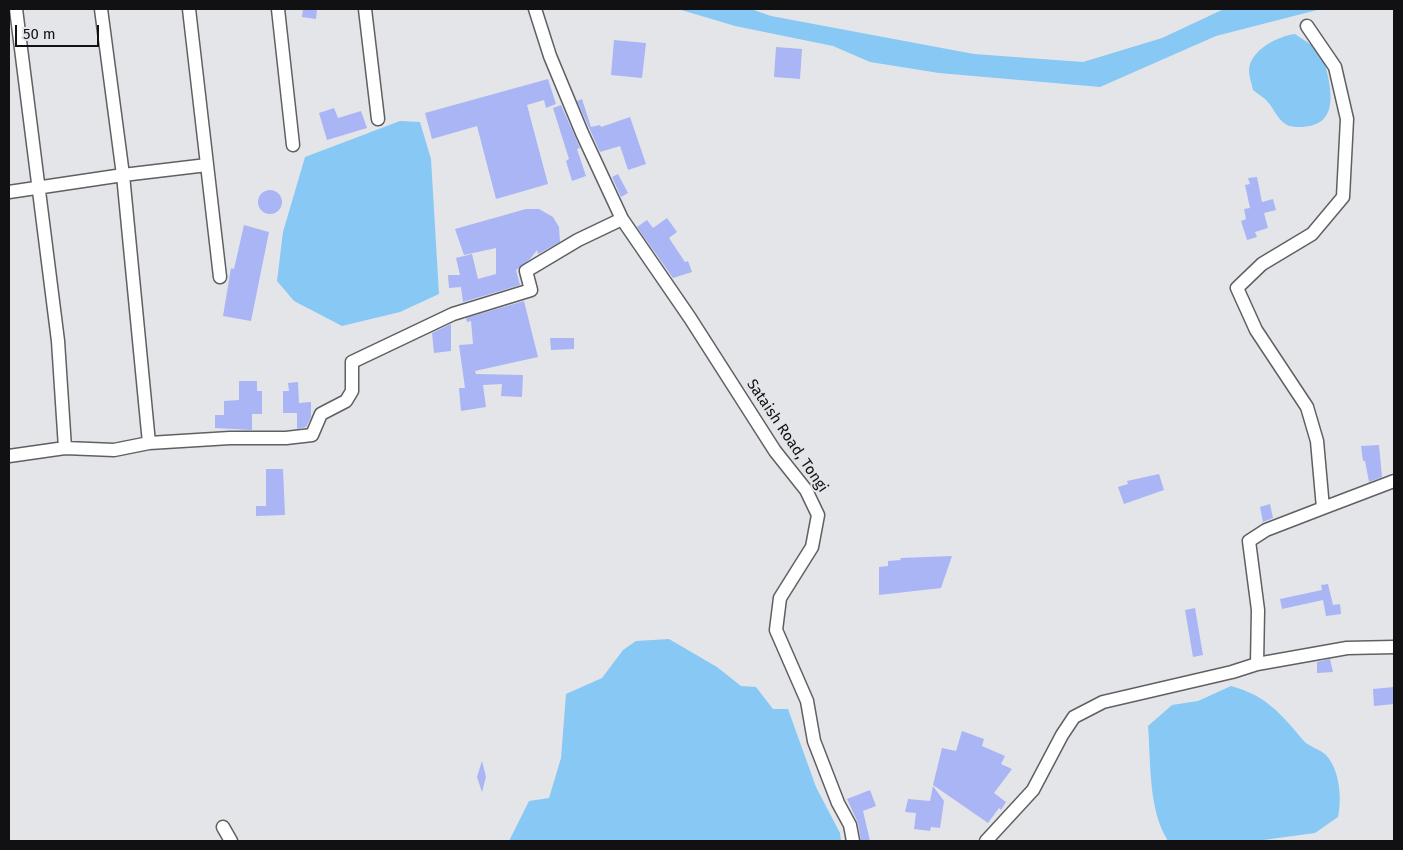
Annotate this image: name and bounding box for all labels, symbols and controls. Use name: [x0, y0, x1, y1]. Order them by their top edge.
scale bar: [18, 15, 101, 47]
text: 50 m: [23, 25, 56, 43]
street label: Sataish Road, Tongi: [742, 376, 832, 496]

